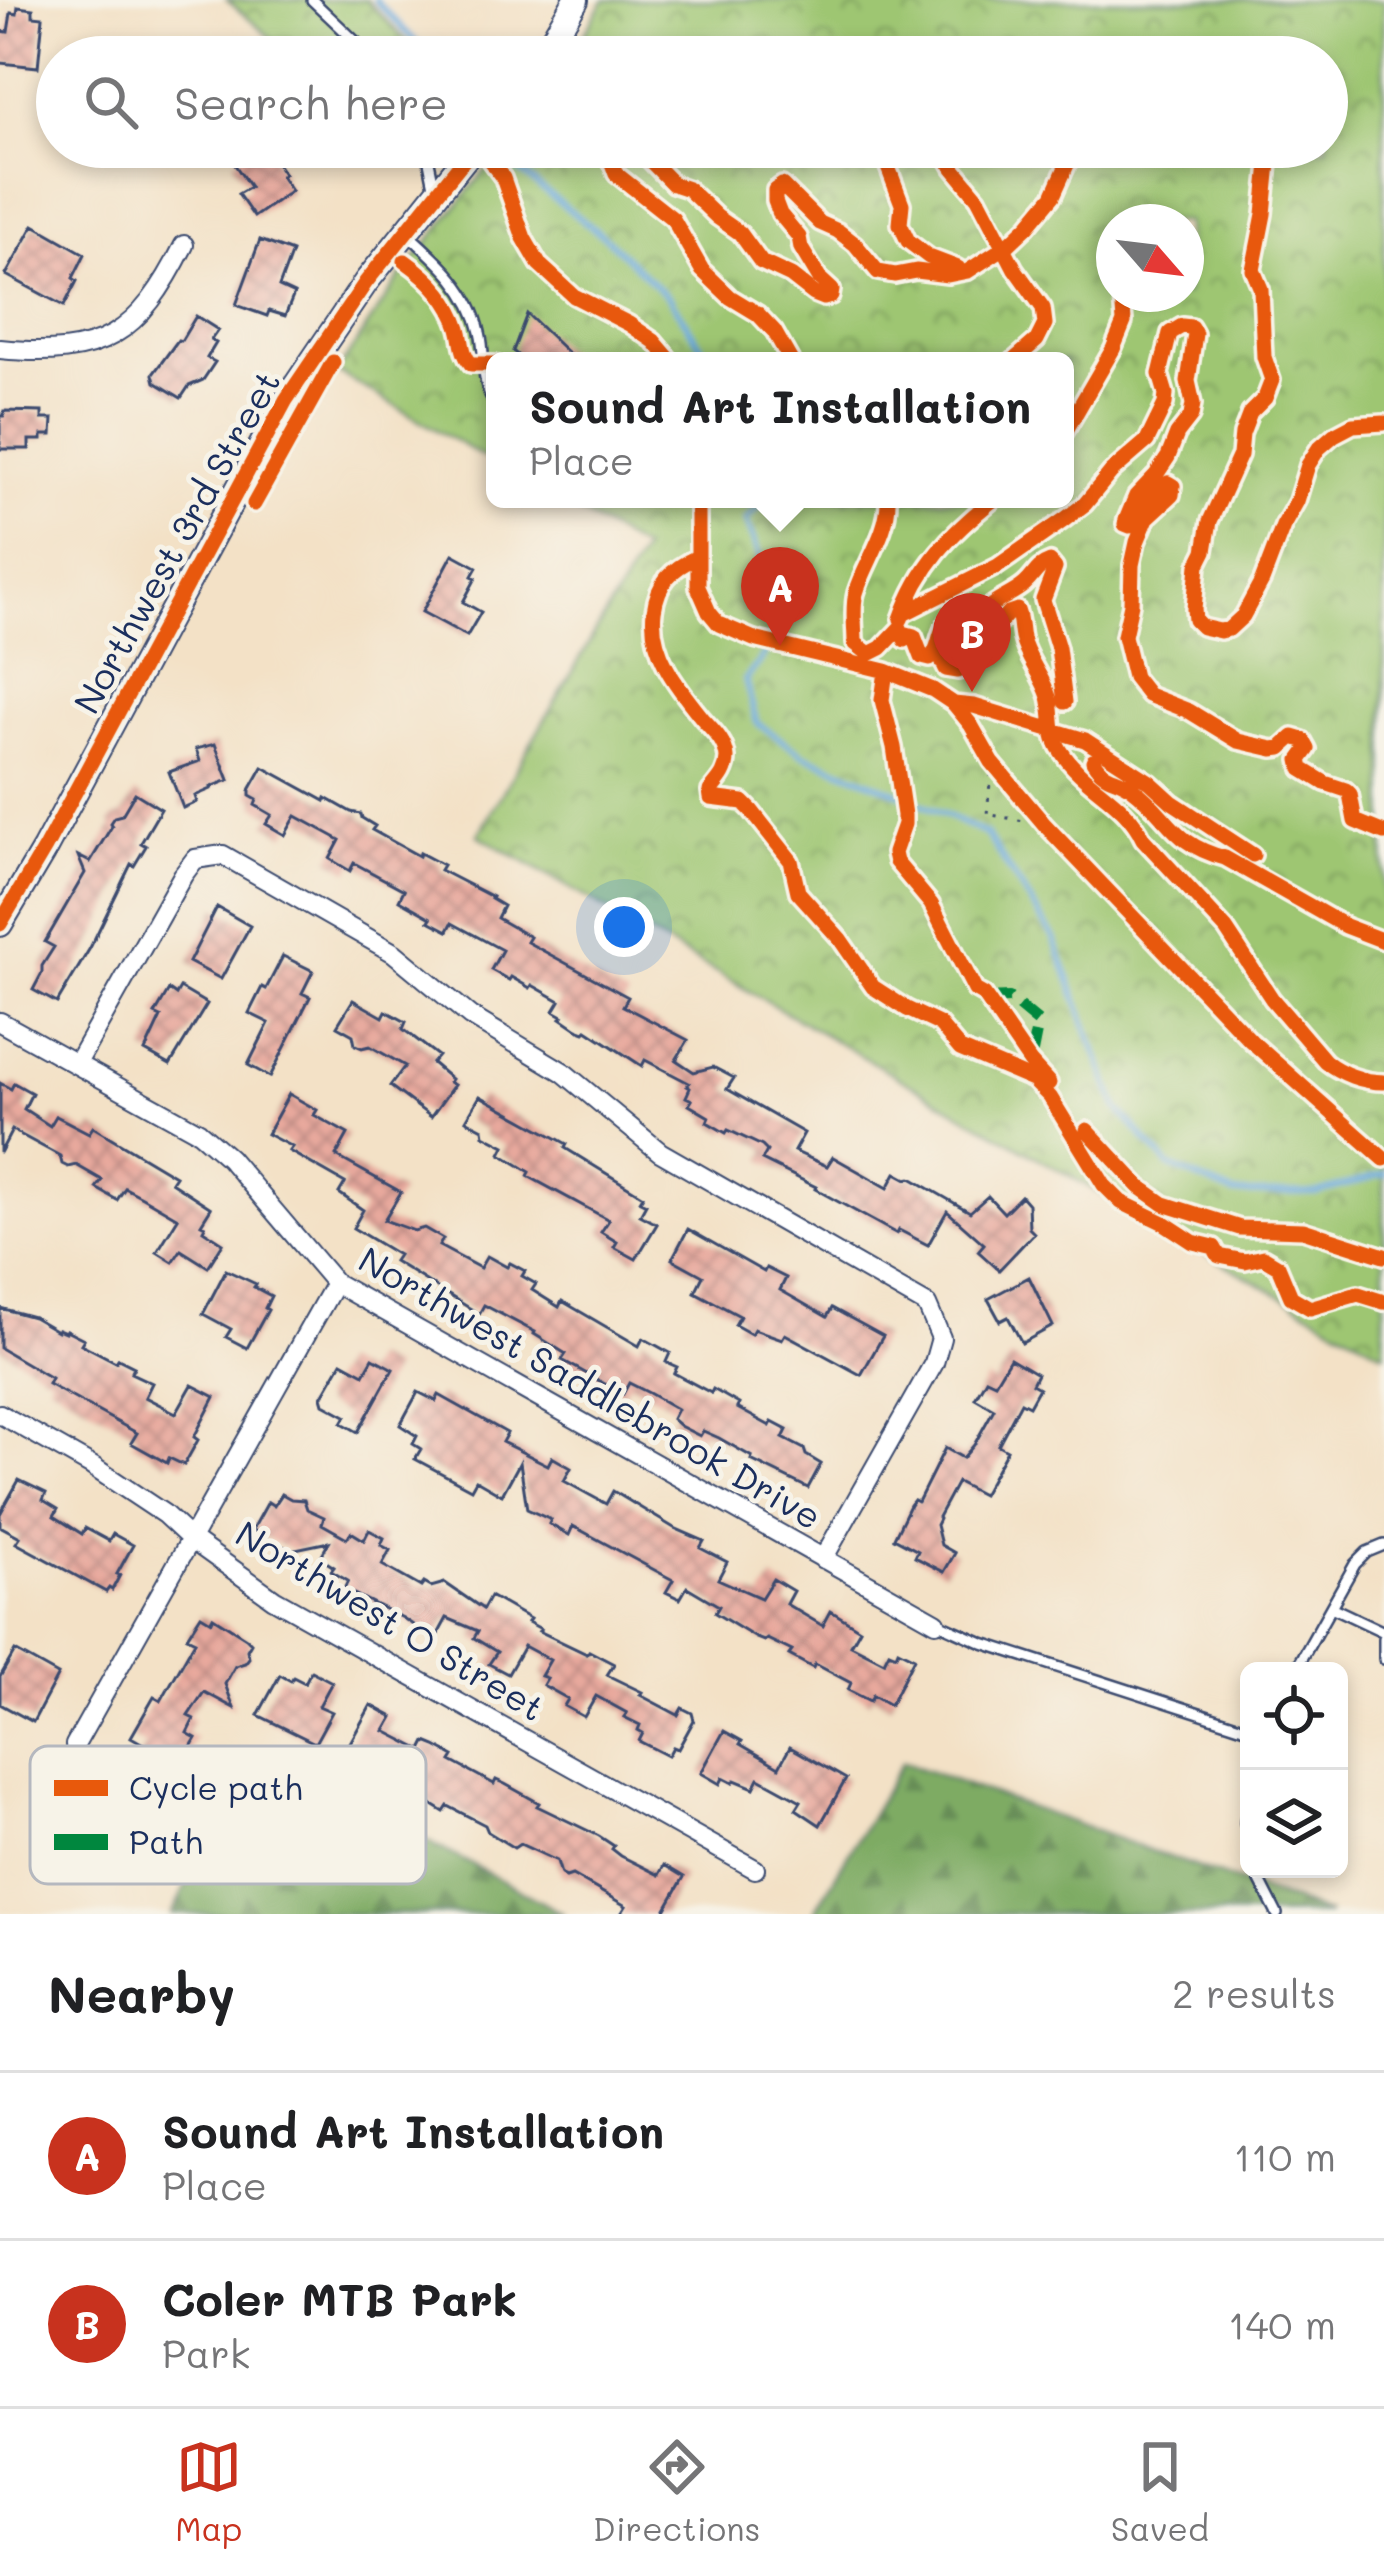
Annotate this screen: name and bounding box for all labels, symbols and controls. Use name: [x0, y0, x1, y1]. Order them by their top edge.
search box: [36, 36, 1348, 168]
icon: search: [78, 69, 144, 135]
text: Search here: [174, 73, 448, 131]
north arrow: [1096, 204, 1204, 312]
popup: [486, 352, 1074, 508]
street label: Northwest 3rd Street: [62, 361, 290, 721]
text: Sound Art Installation: [529, 376, 1031, 434]
text: Place: [529, 434, 634, 485]
pin: A: [741, 547, 819, 646]
pin: B: [933, 593, 1011, 692]
your location: [594, 897, 654, 957]
street label: Northwest Saddlebrook Drive: [351, 1235, 830, 1539]
street label: Northwest O Street: [228, 1509, 554, 1730]
map controls: [1240, 1662, 1348, 1878]
button: locate: [1240, 1662, 1348, 1770]
legend: [30, 1746, 426, 1884]
text: Cycle path: [129, 1765, 303, 1809]
button: layers: [1240, 1770, 1348, 1878]
text: Path: [129, 1819, 203, 1862]
text: Nearby: [48, 1959, 235, 2026]
text: 2 results: [1172, 1967, 1336, 2018]
text: Sound Art Installation: [162, 2101, 664, 2159]
text: A: [73, 2130, 101, 2181]
text: 110 m: [1234, 2130, 1336, 2181]
text: Place: [162, 2159, 267, 2210]
text: Coler MTB Park: [162, 2269, 517, 2327]
text: B: [74, 2298, 100, 2349]
text: 140 m: [1228, 2298, 1336, 2349]
text: Park: [162, 2327, 250, 2378]
tab: Map: [175, 2434, 242, 2549]
tab: Directions: [593, 2434, 760, 2549]
tab: Saved: [1111, 2434, 1209, 2549]

